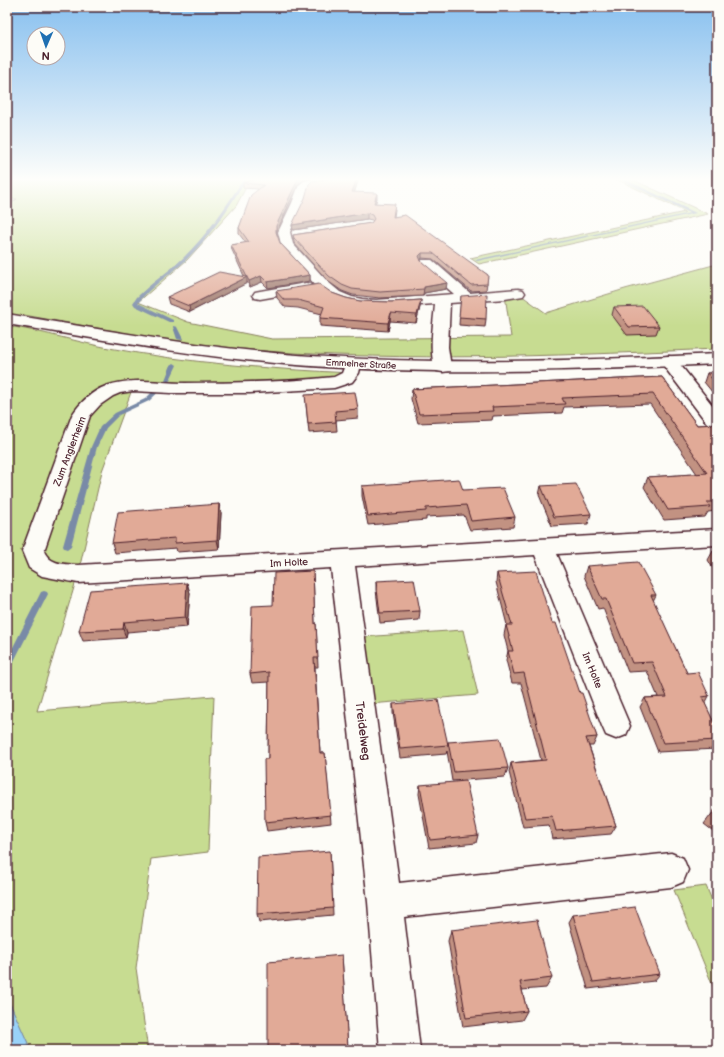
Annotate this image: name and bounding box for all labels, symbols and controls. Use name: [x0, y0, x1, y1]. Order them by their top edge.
north arrow: [26, 26, 66, 66]
text: N: [41, 49, 50, 62]
street label: Emmelner Straße: [325, 357, 397, 372]
street label: Zum Anglerheim: [51, 415, 89, 489]
street label: Im Holte: [270, 556, 308, 570]
street label: Im Holte: [579, 651, 605, 690]
street label: Treidelweg: [351, 701, 374, 761]

